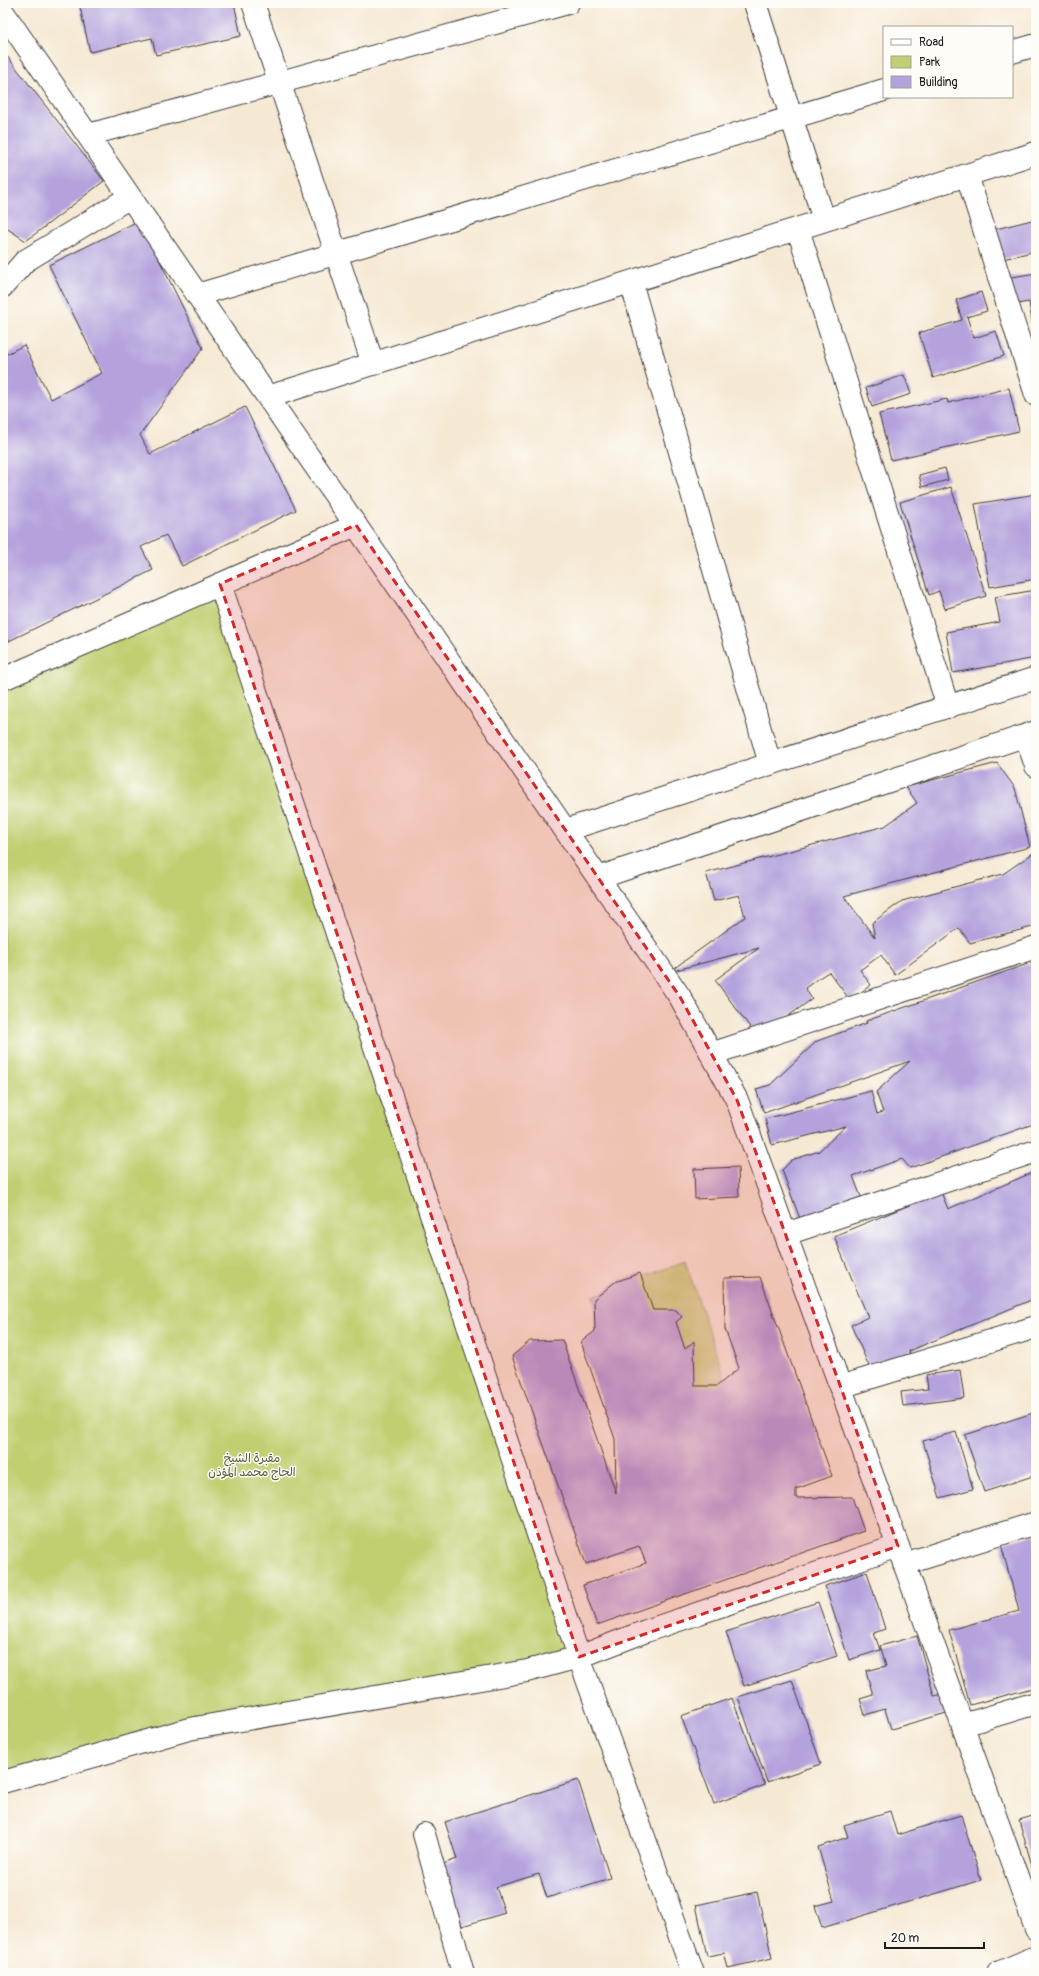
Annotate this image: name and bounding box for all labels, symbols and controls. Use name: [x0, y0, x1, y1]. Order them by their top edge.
legend: [883, 26, 1013, 98]
text: Road: [919, 35, 944, 50]
text: Park: [919, 55, 940, 70]
text: Building: [919, 75, 958, 90]
park label: مقبرة الشيخ الحاج محمد المؤذن: [208, 1451, 296, 1481]
scale bar: [885, 1924, 984, 1950]
text: 20 m: [891, 1931, 920, 1946]

